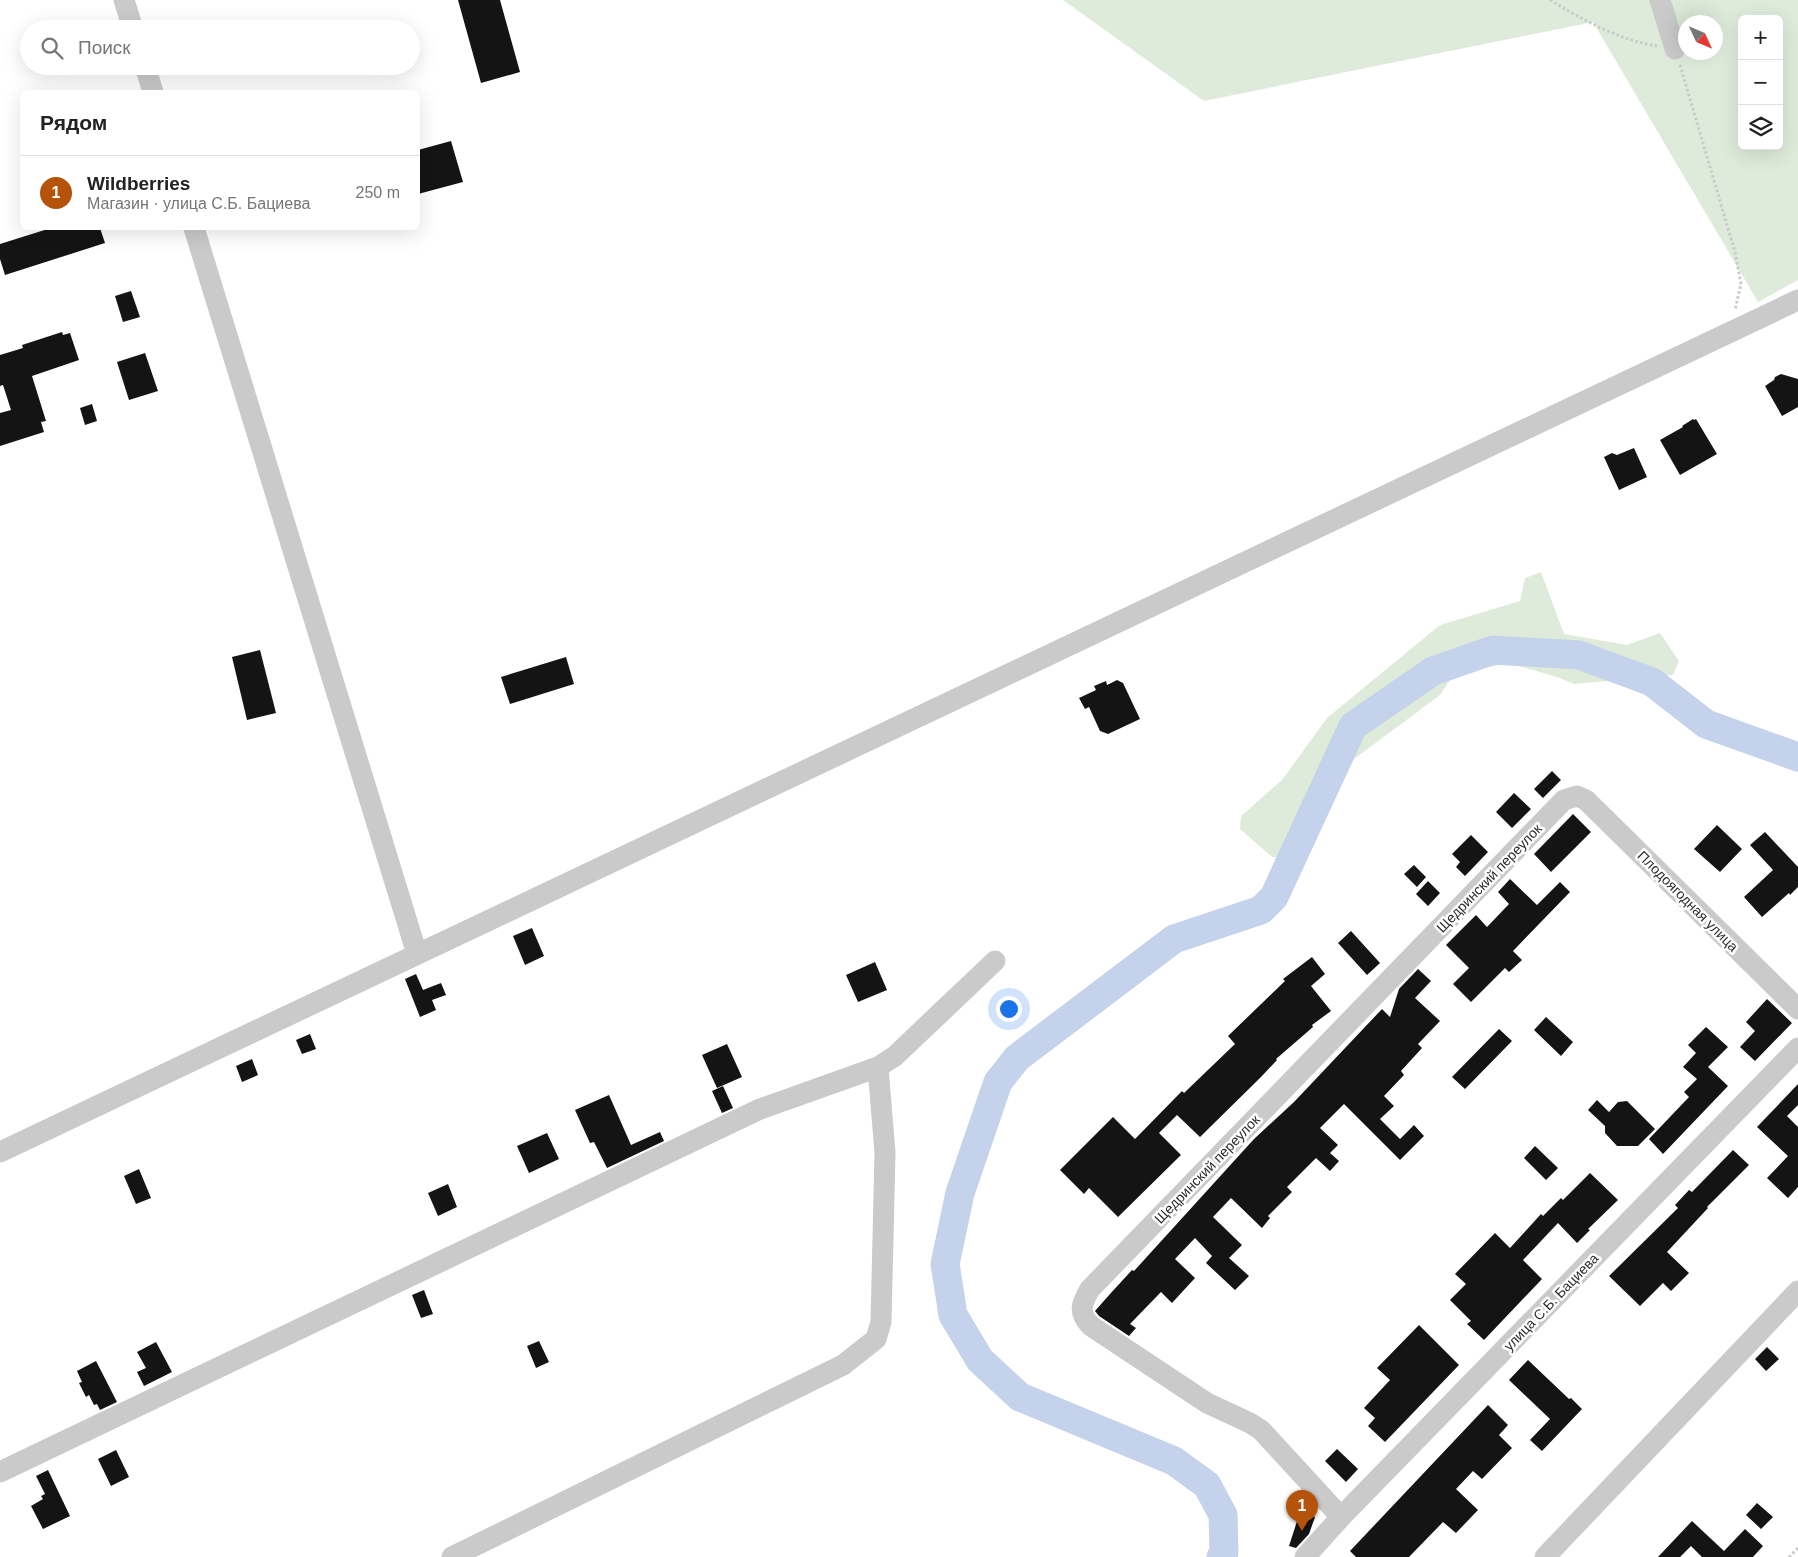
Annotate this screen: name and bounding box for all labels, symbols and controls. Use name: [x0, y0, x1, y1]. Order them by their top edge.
north arrow: [1678, 15, 1723, 60]
map controls: [1738, 15, 1783, 150]
button: +: [1738, 15, 1783, 60]
search box: [20, 20, 420, 75]
icon: search: [38, 34, 66, 62]
text: Поиск: [78, 37, 131, 58]
button: −: [1738, 60, 1783, 105]
button: layers: [1738, 105, 1783, 150]
text: Рядом: [40, 111, 107, 134]
text: Wildberries: [87, 173, 190, 194]
text: 1: [52, 184, 60, 201]
text: 250 m: [356, 184, 400, 201]
text: Магазин · улица С.Б. Бациева: [87, 195, 310, 212]
street label: Щедринский переулок: [1433, 820, 1546, 936]
street label: Плодоягодная улица: [1634, 847, 1742, 955]
your location: [996, 996, 1022, 1022]
street label: Щедринский переулок: [1151, 1111, 1264, 1227]
street label: улица С.Б. Бациева: [1500, 1250, 1602, 1354]
pin: 1: [1286, 1490, 1318, 1531]

